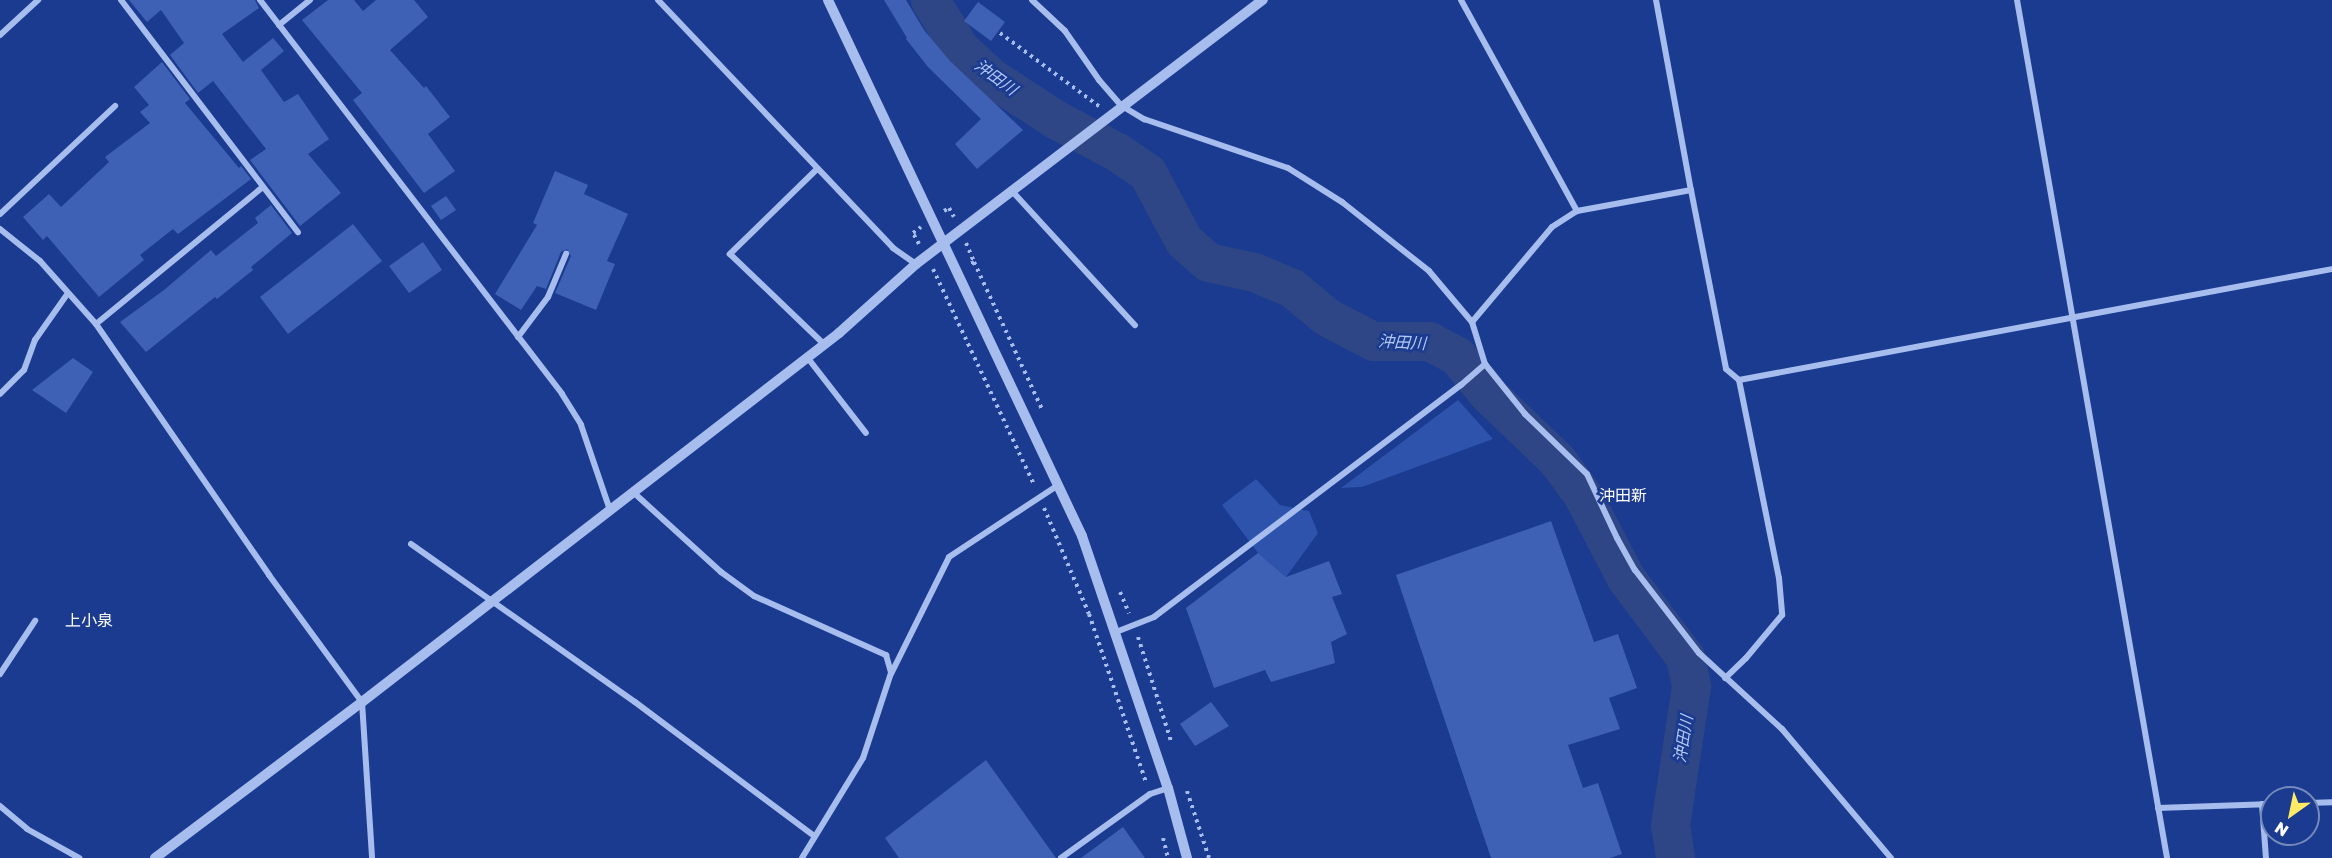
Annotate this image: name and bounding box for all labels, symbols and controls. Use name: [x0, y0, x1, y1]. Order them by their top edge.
water label: 沖田川: [971, 55, 1021, 99]
water label: 沖田川: [1378, 331, 1426, 353]
district label: 沖田新: [1599, 485, 1647, 505]
district label: 上小泉: [65, 610, 113, 630]
water label: 沖田川: [1670, 714, 1696, 764]
north arrow: [2260, 786, 2320, 846]
text: N: [2271, 818, 2292, 841]

